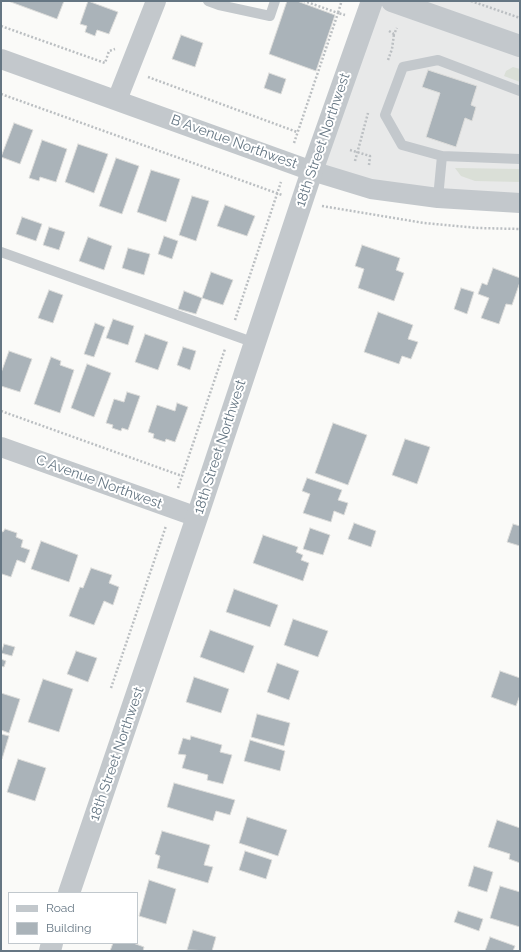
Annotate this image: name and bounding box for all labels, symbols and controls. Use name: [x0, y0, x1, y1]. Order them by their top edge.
street label: 18th Street Northwest: [292, 71, 354, 209]
street label: B Avenue Northwest: [169, 111, 299, 173]
street label: 18th Street Northwest: [190, 378, 250, 516]
street label: C Avenue Northwest: [34, 451, 164, 513]
street label: 18th Street Northwest: [86, 685, 148, 823]
legend: [8, 892, 138, 944]
text: Road: [46, 901, 75, 915]
text: Building: [46, 921, 92, 935]

